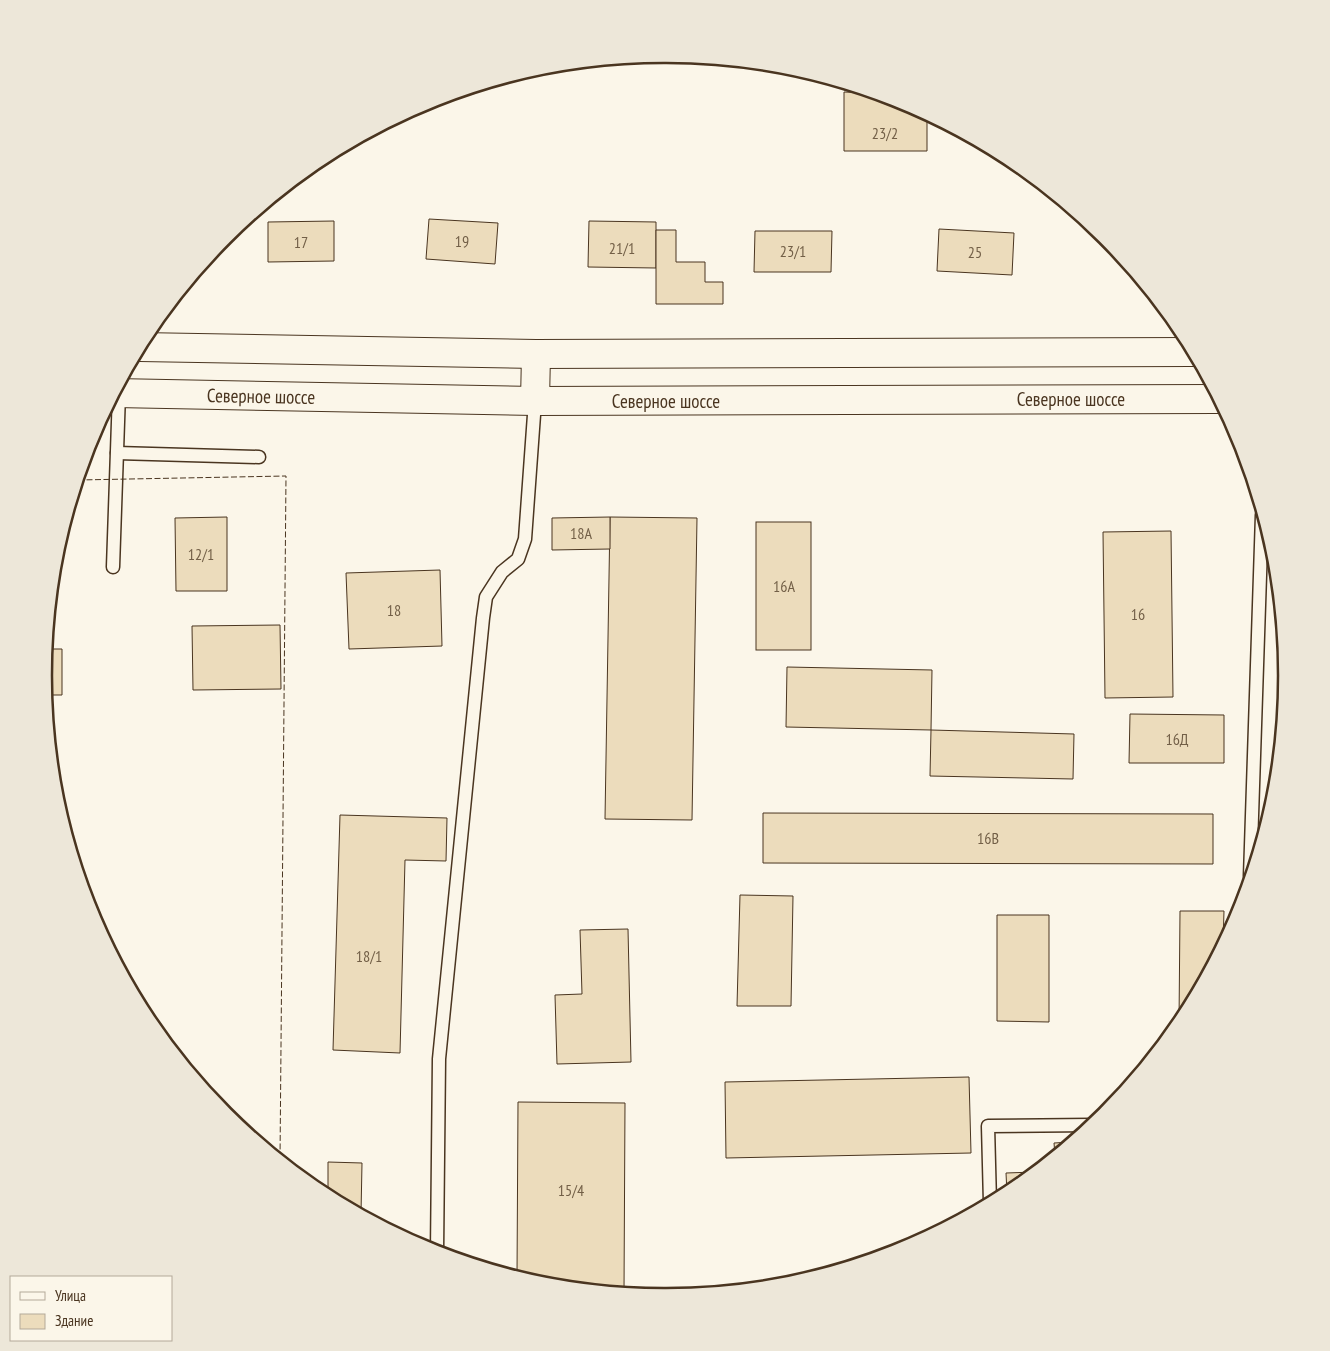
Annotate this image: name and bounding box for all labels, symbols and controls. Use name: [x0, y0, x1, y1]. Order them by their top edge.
house number: 23/2: [872, 123, 898, 143]
house number: 19: [455, 231, 469, 251]
house number: 17: [294, 232, 308, 252]
house number: 21/1: [609, 238, 635, 258]
house number: 23/1: [780, 241, 806, 261]
house number: 25: [968, 242, 982, 262]
street label: Северное шоссе: [207, 383, 316, 409]
street label: Северное шоссе: [1017, 387, 1125, 411]
street label: Северное шоссе: [612, 389, 720, 413]
house number: 18А: [570, 523, 592, 543]
house number: 12/1: [188, 544, 214, 564]
house number: 16А: [773, 576, 795, 596]
house number: 18: [387, 600, 401, 620]
house number: 16: [1131, 604, 1145, 624]
house number: 16Д: [1165, 729, 1189, 749]
house number: 16В: [977, 828, 999, 848]
house number: 18/1: [356, 946, 382, 966]
house number: 15/4: [558, 1180, 584, 1200]
legend: [10, 1276, 172, 1341]
text: Улица: [55, 1286, 86, 1305]
text: Здание: [55, 1311, 93, 1330]

